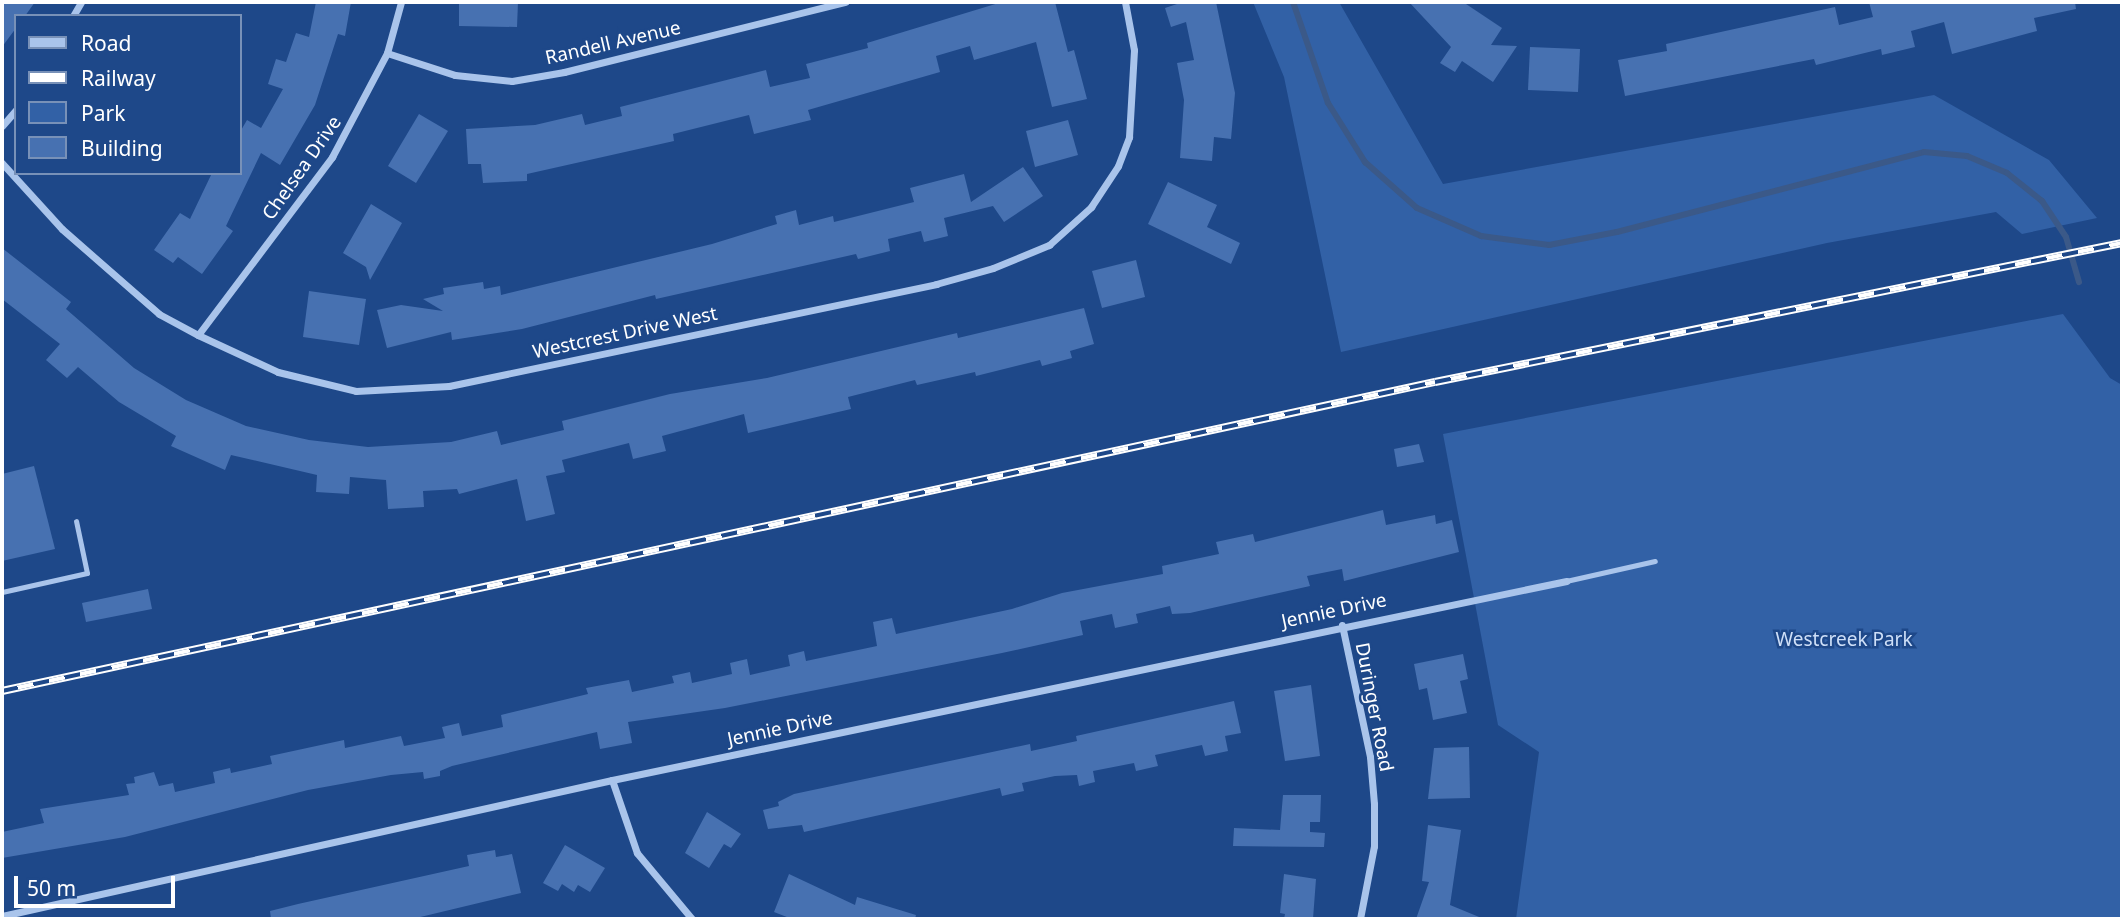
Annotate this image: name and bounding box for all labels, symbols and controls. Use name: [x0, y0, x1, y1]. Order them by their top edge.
legend: [14, 14, 242, 175]
street label: Randell Avenue: [543, 16, 683, 70]
text: Road: [81, 29, 131, 57]
text: Railway: [81, 64, 156, 92]
text: Park: [81, 99, 125, 127]
street label: Chelsea Drive: [258, 112, 346, 224]
text: Building: [81, 134, 163, 162]
street label: Westcrest Drive West: [531, 302, 719, 364]
street label: Jennie Drive: [1279, 589, 1389, 633]
park label: Westcreek Park: [1775, 629, 1913, 651]
street label: Duringer Road: [1350, 641, 1398, 773]
street label: Jennie Drive: [725, 707, 835, 751]
scale bar: [18, 862, 178, 906]
text: 50 m: [27, 874, 76, 902]

